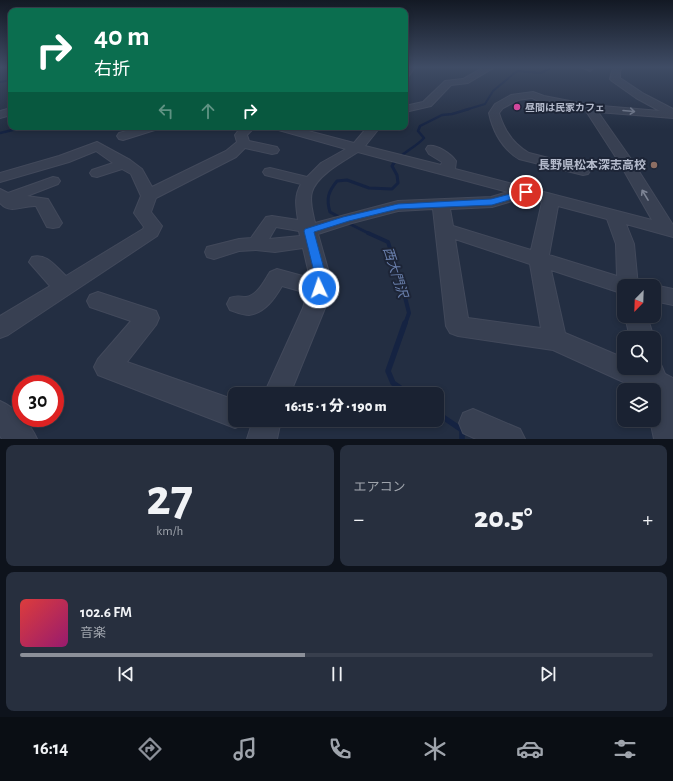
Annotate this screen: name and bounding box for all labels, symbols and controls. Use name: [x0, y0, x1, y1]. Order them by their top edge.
text: 40 m: [94, 23, 150, 51]
icon: right: [28, 24, 80, 76]
text: 右折: [94, 61, 130, 79]
icon: left: [155, 100, 177, 122]
icon: ahead: [197, 100, 219, 122]
icon: right: [239, 100, 261, 122]
marker: 昼間は民家カフェ: [512, 102, 522, 112]
place label: 昼間は民家カフェ: [525, 103, 605, 113]
one-way arrow: [622, 107, 635, 115]
place label: 長野県松本深志高校: [538, 158, 646, 171]
marker: 長野県松本深志高校: [649, 160, 659, 170]
pin: [509, 175, 543, 209]
icon: arrive: [515, 181, 537, 203]
one-way arrow: [641, 189, 649, 201]
water label: 西大門沢: [380, 245, 410, 301]
position arrow: [298, 267, 340, 309]
north arrow: [617, 279, 661, 323]
map controls: [617, 279, 661, 427]
button: search: [617, 331, 661, 375]
speed limit sign: 30: [12, 375, 64, 427]
button: layers: [617, 383, 661, 427]
text: 16:15 · 1 分 · 190 m: [285, 399, 387, 414]
text: 27: [146, 472, 193, 524]
text: エアコン: [354, 481, 406, 494]
text: 20.5°: [474, 503, 533, 533]
text: −: [354, 508, 364, 530]
text: +: [642, 508, 653, 530]
text: km/h: [156, 525, 183, 538]
text: 102.6 FM: [80, 605, 132, 620]
text: 音楽: [80, 627, 106, 640]
icon: previous: [115, 663, 137, 685]
icon: pause: [326, 663, 348, 685]
icon: next: [537, 663, 559, 685]
icon: directions: [136, 735, 164, 763]
icon: music: [231, 735, 259, 763]
icon: phone: [326, 735, 354, 763]
icon: climate: [421, 735, 449, 763]
icon: car: [516, 735, 544, 763]
icon: filters: [611, 735, 639, 763]
text: 16:14: [34, 740, 68, 758]

